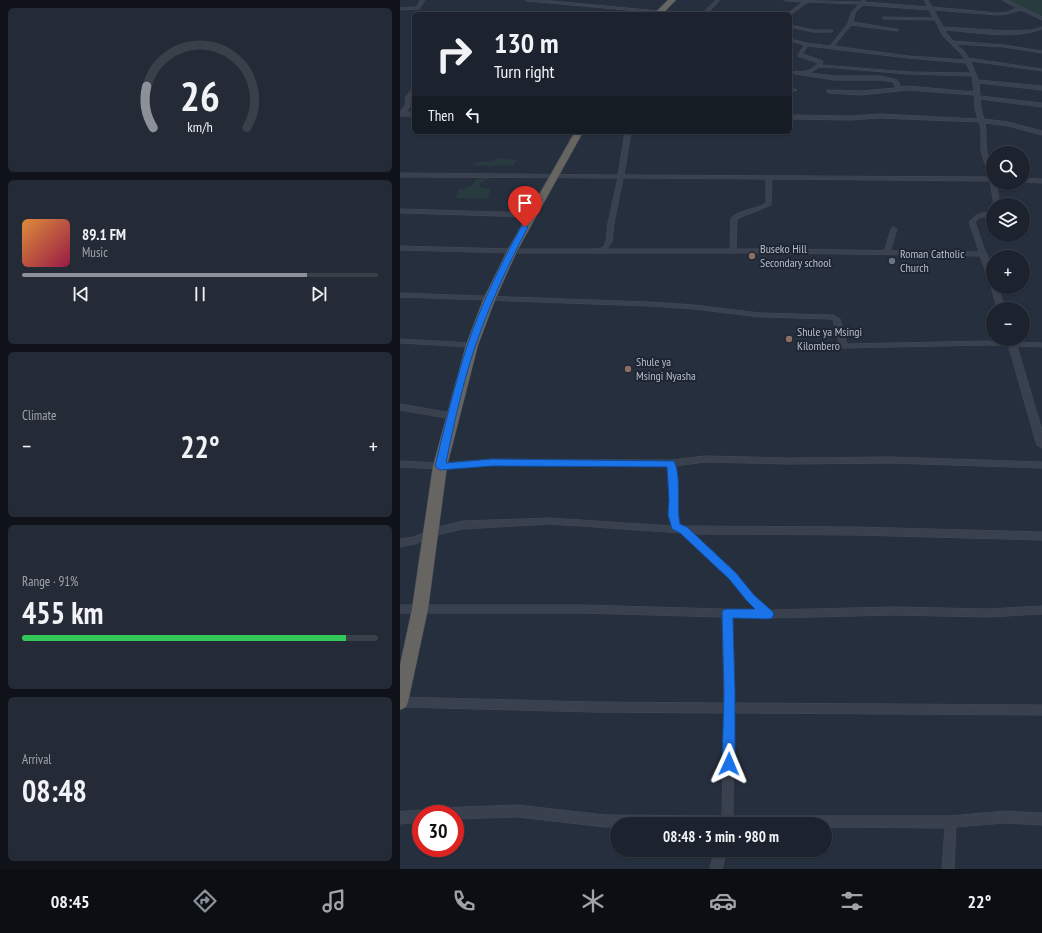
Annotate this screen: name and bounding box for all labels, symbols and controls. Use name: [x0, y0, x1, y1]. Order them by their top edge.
text: 130 m: [494, 24, 558, 61]
icon: right: [428, 28, 480, 80]
text: Turn right: [494, 60, 554, 83]
text: 26: [180, 69, 220, 122]
icon: left: [462, 104, 484, 126]
text: Then: [428, 106, 454, 125]
text: km/h: [187, 117, 213, 136]
map controls: [986, 146, 1030, 346]
button: search: [986, 146, 1030, 190]
pin: [508, 186, 542, 227]
icon: arrive: [514, 192, 536, 214]
button: layers: [986, 198, 1030, 242]
text: 89.1 FM: [82, 225, 126, 244]
place label: Buseko Hill Secondary school: [760, 241, 831, 270]
text: Music: [82, 244, 108, 261]
place label: Roman Catholic Church: [900, 246, 965, 275]
button: +: [986, 250, 1030, 294]
marker: Buseko Hill Secondary school: [747, 251, 757, 261]
marker: Roman Catholic Church: [887, 256, 897, 266]
icon: previous: [70, 283, 92, 305]
icon: pause: [189, 283, 211, 305]
icon: next: [308, 283, 330, 305]
button: −: [986, 302, 1030, 346]
place label: Shule ya Msingi Kilombero: [797, 324, 862, 353]
marker: Shule ya Msingi Kilombero: [784, 334, 794, 344]
place label: Shule ya Msingi Nyasha: [636, 354, 696, 383]
marker: Shule ya Msingi Nyasha: [623, 364, 633, 374]
text: Climate: [22, 407, 56, 424]
text: 22°: [180, 427, 220, 466]
text: −: [22, 432, 31, 460]
text: +: [369, 432, 378, 460]
text: Range · 91%: [22, 573, 78, 590]
text: 455 km: [22, 593, 103, 632]
position arrow: [708, 743, 750, 785]
text: Arrival: [22, 751, 51, 768]
text: 08:48: [22, 771, 87, 810]
speed limit sign: 30: [412, 805, 464, 857]
text: 08:48 · 3 min · 980 m: [663, 827, 779, 846]
icon: directions: [191, 887, 219, 915]
icon: music: [320, 887, 348, 915]
icon: phone: [450, 887, 478, 915]
icon: climate: [579, 887, 607, 915]
icon: car: [709, 887, 737, 915]
icon: filters: [838, 887, 866, 915]
text: 08:45: [51, 890, 90, 913]
text: 22°: [967, 890, 991, 913]

